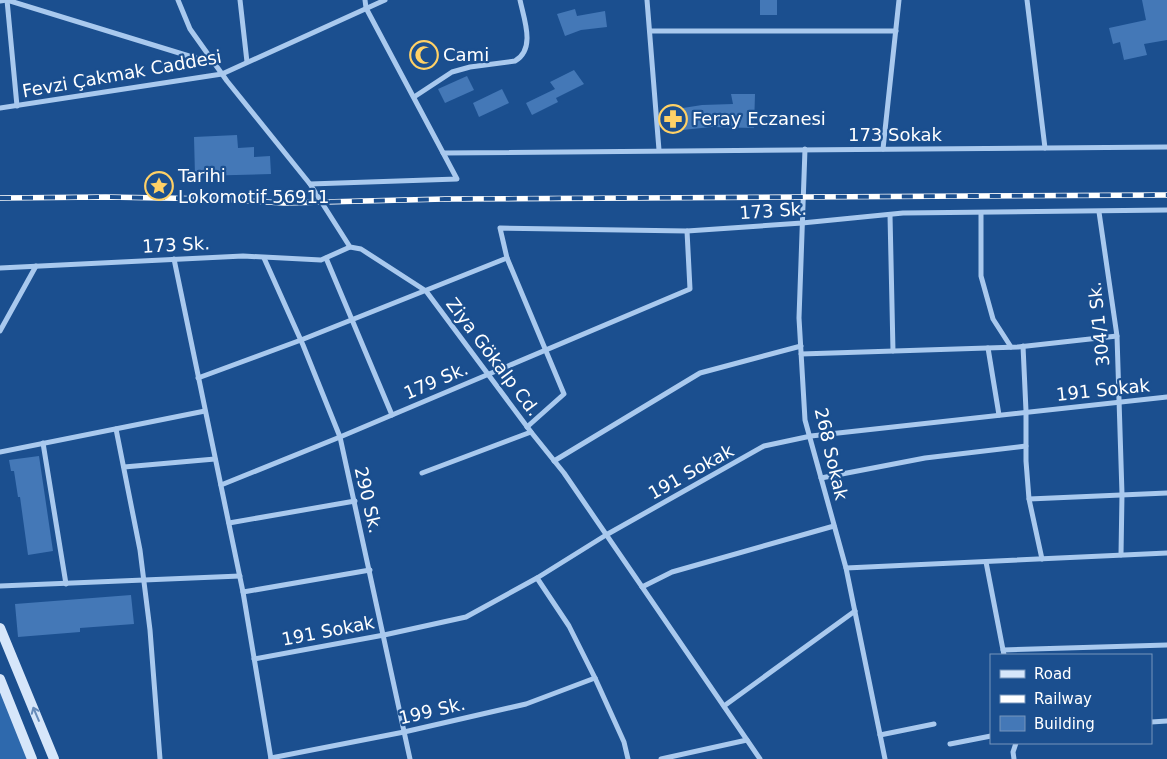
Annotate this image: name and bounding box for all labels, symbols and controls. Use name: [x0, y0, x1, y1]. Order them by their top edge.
mosque icon: Cami: [409, 40, 439, 70]
place label: Cami: [443, 44, 489, 65]
street label: Fevzi Çakmak Caddesi: [21, 46, 223, 101]
pharmacy icon: Feray Eczanesi: [658, 104, 688, 134]
place label: Feray Eczanesi: [692, 108, 826, 129]
street label: 173 Sokak: [848, 124, 943, 145]
place label: Tarihi Lokomotif 56911: [177, 165, 329, 207]
place icon: Tarihi Lokomotif 56911: [144, 171, 174, 201]
street label: 173 Sk.: [738, 198, 807, 223]
street label: 173 Sk.: [142, 232, 210, 257]
street label: 304/1 Sk.: [1084, 281, 1113, 368]
street label: Ziya Gökalp Cd.: [442, 293, 545, 420]
street label: 179 Sk.: [401, 358, 471, 403]
street label: 191 Sokak: [1055, 374, 1151, 405]
street label: 268 Sokak: [811, 406, 852, 503]
street label: 191 Sokak: [645, 439, 737, 504]
street label: 290 Sk.: [351, 465, 386, 535]
street label: 191 Sokak: [280, 611, 377, 650]
legend: [990, 654, 1152, 744]
text: Road: [1034, 665, 1072, 683]
text: Railway: [1034, 690, 1092, 708]
street label: 199 Sk.: [397, 693, 467, 728]
one-way arrow: [30, 707, 40, 722]
text: Building: [1034, 715, 1095, 733]

